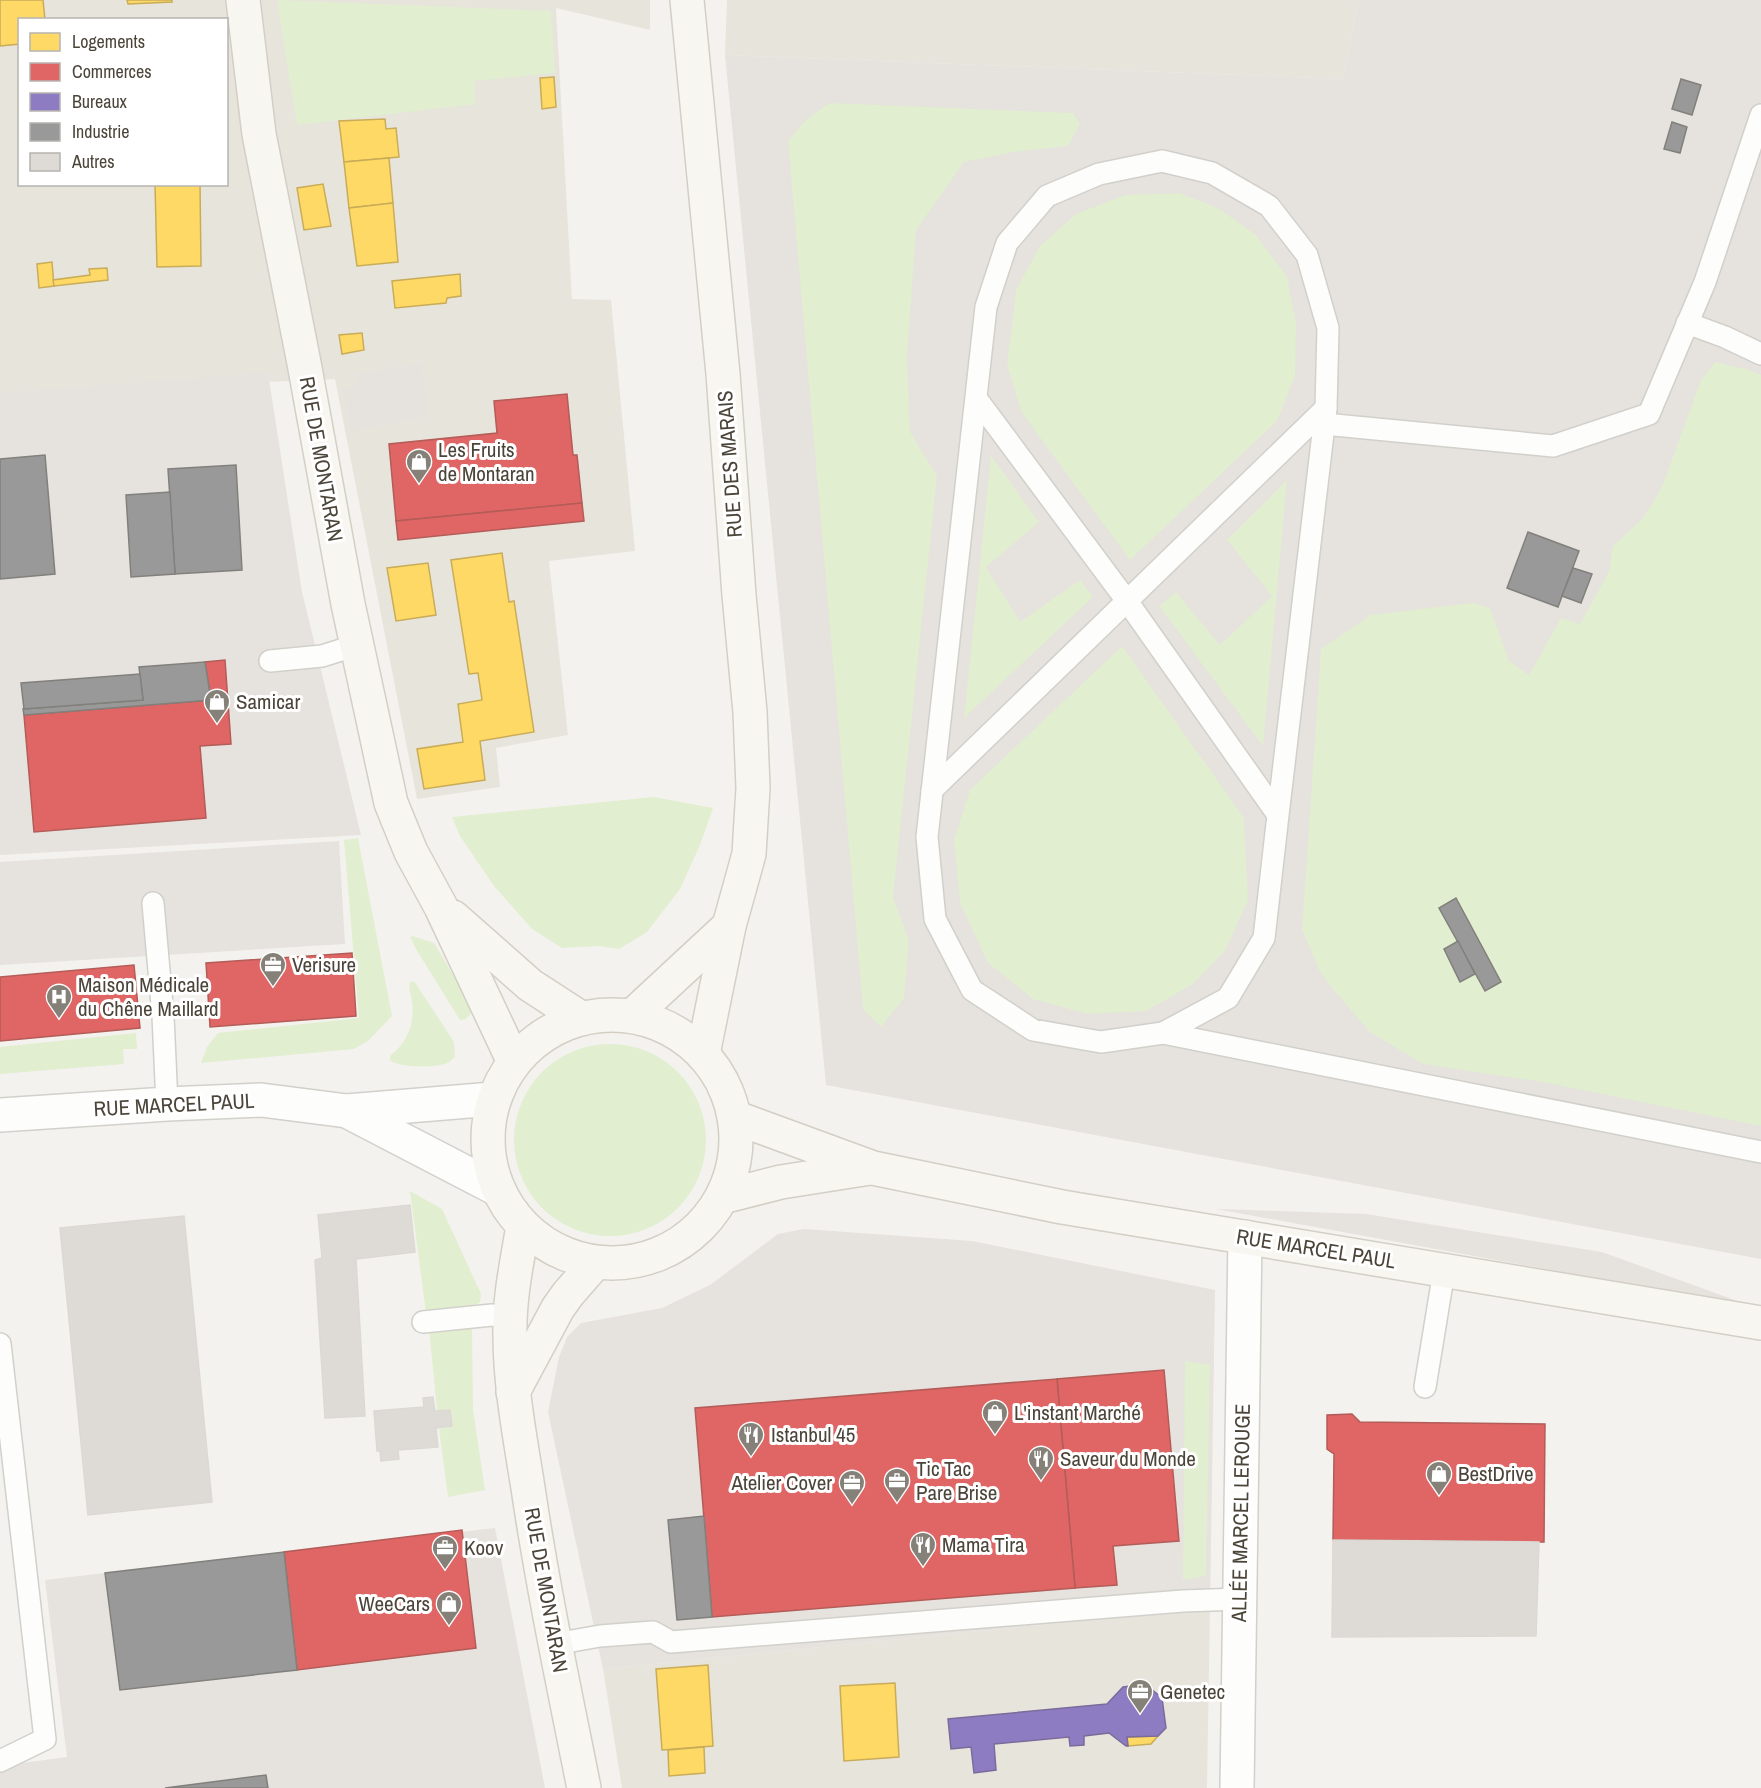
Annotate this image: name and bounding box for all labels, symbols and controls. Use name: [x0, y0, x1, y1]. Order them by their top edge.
legend: [18, 18, 228, 186]
text: Logements: [72, 29, 145, 54]
text: Commerces: [72, 59, 152, 84]
text: Bureaux: [72, 89, 128, 114]
text: Industrie: [72, 119, 129, 144]
text: Autres: [71, 149, 115, 174]
street label: RUE DE MONTARAN: [293, 374, 350, 544]
street label: RUE DES MARAIS: [710, 390, 749, 539]
place label: Les Fruits de Montaran: [438, 435, 535, 488]
shop icon: Les Fruits de Montaran: [404, 447, 434, 485]
shop icon: Samicar: [202, 687, 232, 725]
place label: Samicar: [236, 687, 300, 716]
office icon: Verisure: [258, 950, 288, 988]
place label: Verisure: [292, 950, 356, 979]
place label: Maison Médicale du Chêne Maillard: [78, 970, 219, 1023]
hospital icon: Maison Médicale du Chêne Maillard: [44, 982, 74, 1020]
street label: RUE MARCEL PAUL: [93, 1086, 255, 1123]
street label: RUE MARCEL PAUL: [1234, 1222, 1398, 1275]
shop icon: L'instant Marché: [980, 1398, 1010, 1436]
place label: L'instant Marché: [1014, 1398, 1141, 1427]
street label: ALLÉE MARCEL LEROUGE: [1224, 1403, 1257, 1623]
restaurant icon: Istanbul 45: [736, 1420, 766, 1458]
place label: Istanbul 45: [771, 1420, 855, 1449]
restaurant icon: Saveur du Monde: [1026, 1444, 1056, 1482]
place label: Saveur du Monde: [1060, 1444, 1196, 1473]
place label: Tic Tac Pare Brise: [916, 1454, 997, 1507]
shop icon: BestDrive: [1424, 1459, 1454, 1497]
place label: BestDrive: [1458, 1459, 1534, 1488]
office icon: Tic Tac Pare Brise: [882, 1466, 912, 1504]
place label: Atelier Cover: [731, 1468, 832, 1497]
office icon: Atelier Cover: [837, 1468, 867, 1506]
street label: RUE DE MONTARAN: [518, 1505, 575, 1675]
restaurant icon: Mama Tira: [908, 1530, 938, 1568]
place label: Mama Tira: [942, 1530, 1025, 1559]
office icon: Koov: [430, 1533, 460, 1571]
place label: Koov: [464, 1533, 504, 1562]
place label: WeeCars: [359, 1589, 430, 1618]
shop icon: WeeCars: [434, 1589, 464, 1627]
office icon: Genetec: [1125, 1677, 1155, 1715]
place label: Genetec: [1160, 1677, 1225, 1706]

